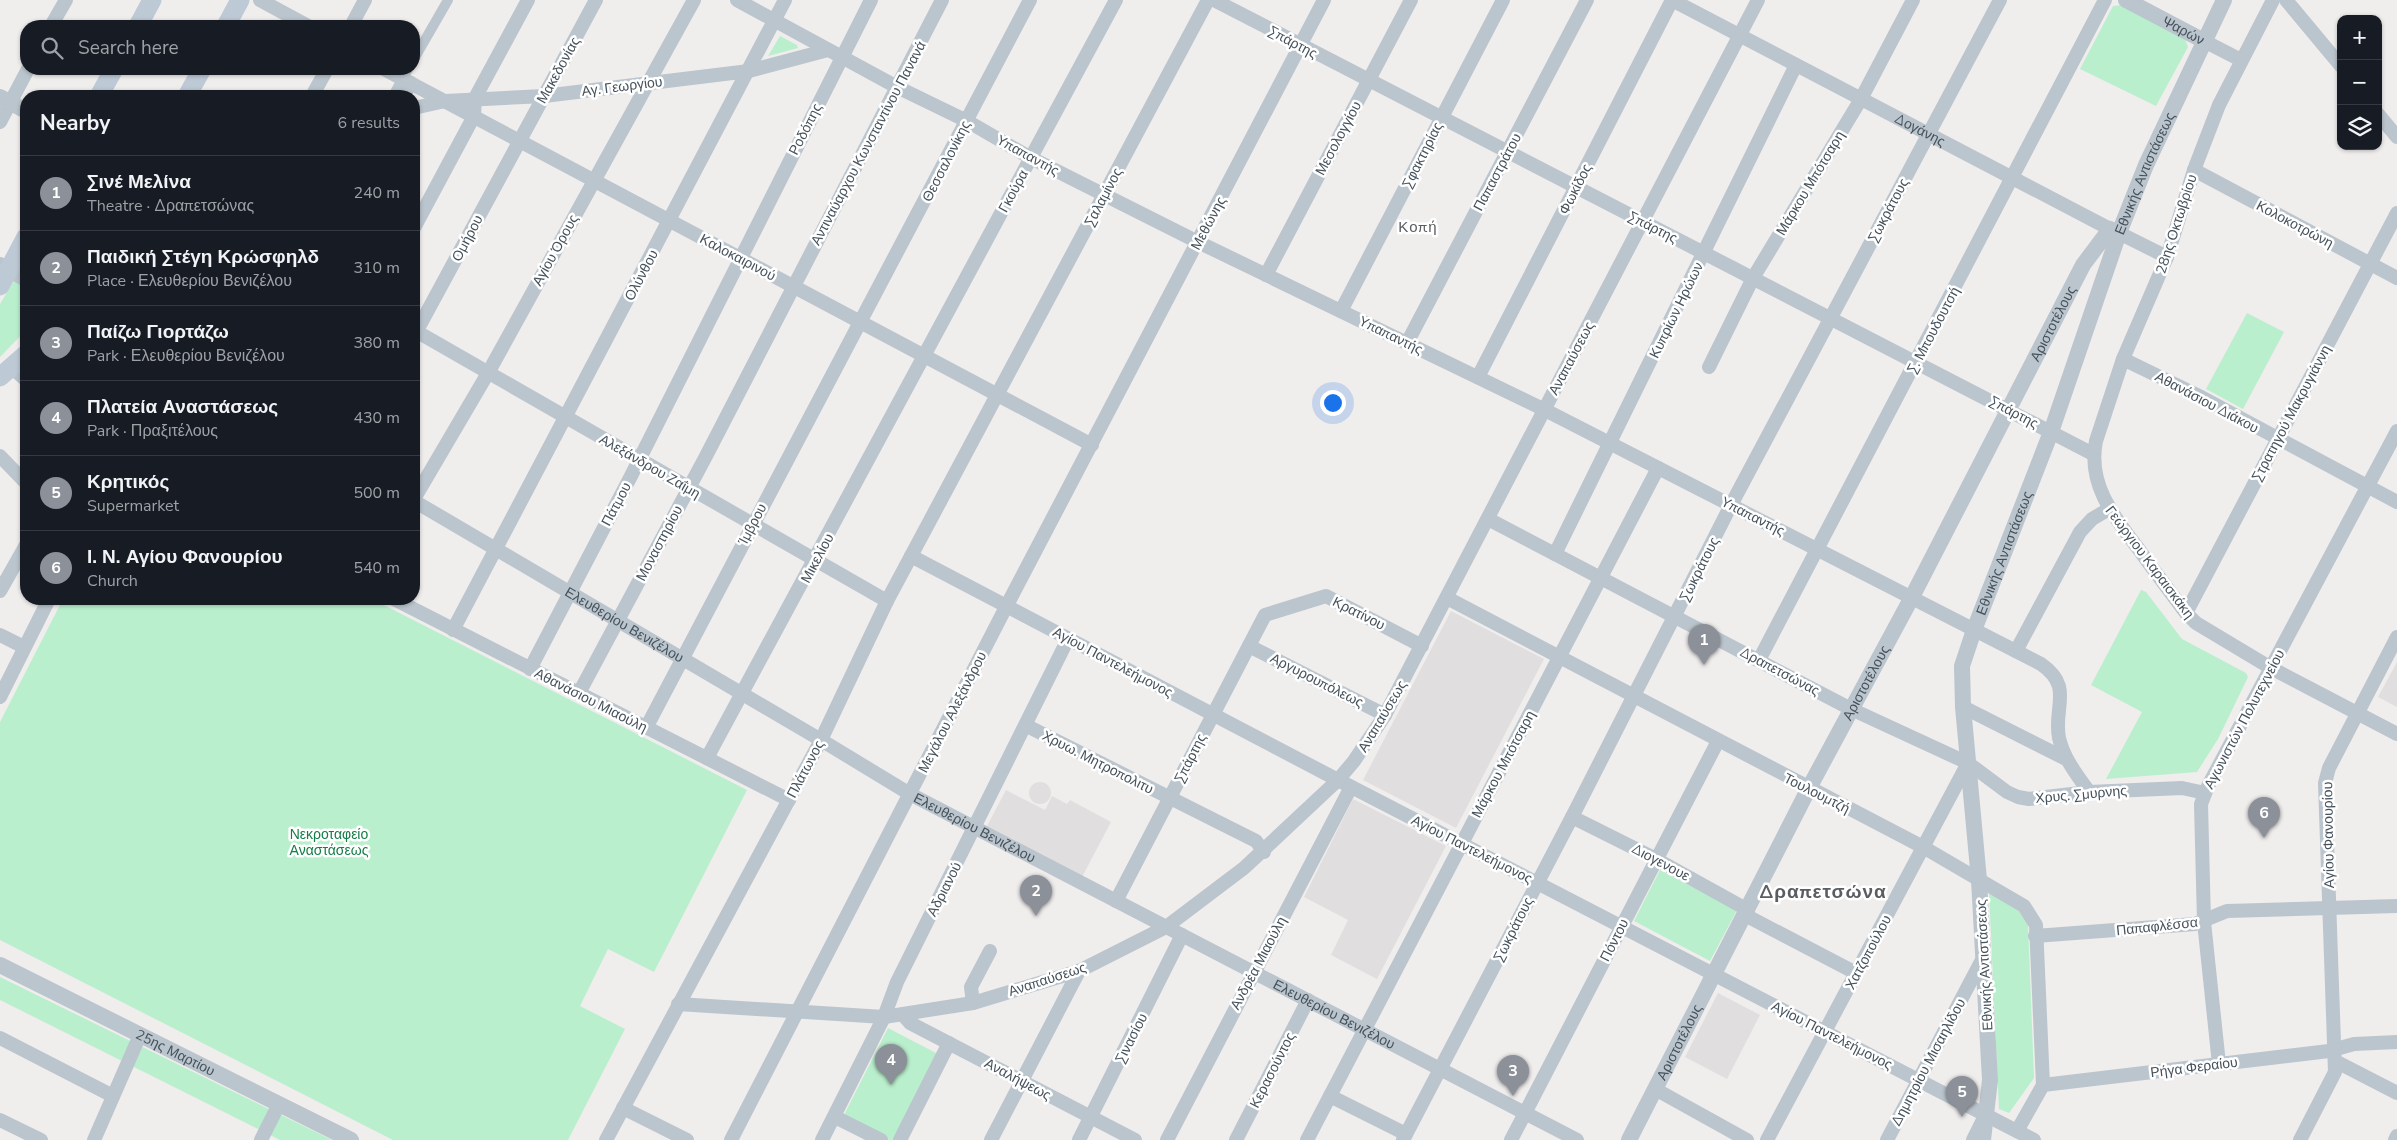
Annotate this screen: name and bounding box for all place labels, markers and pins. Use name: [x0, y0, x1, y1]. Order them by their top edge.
pin: 1: [1688, 624, 1720, 665]
pin: 6: [2248, 797, 2280, 838]
pin: 2: [1020, 875, 1052, 916]
pin: 4: [875, 1044, 907, 1085]
pin: 3: [1497, 1055, 1529, 1096]
pin: 5: [1946, 1076, 1978, 1117]

